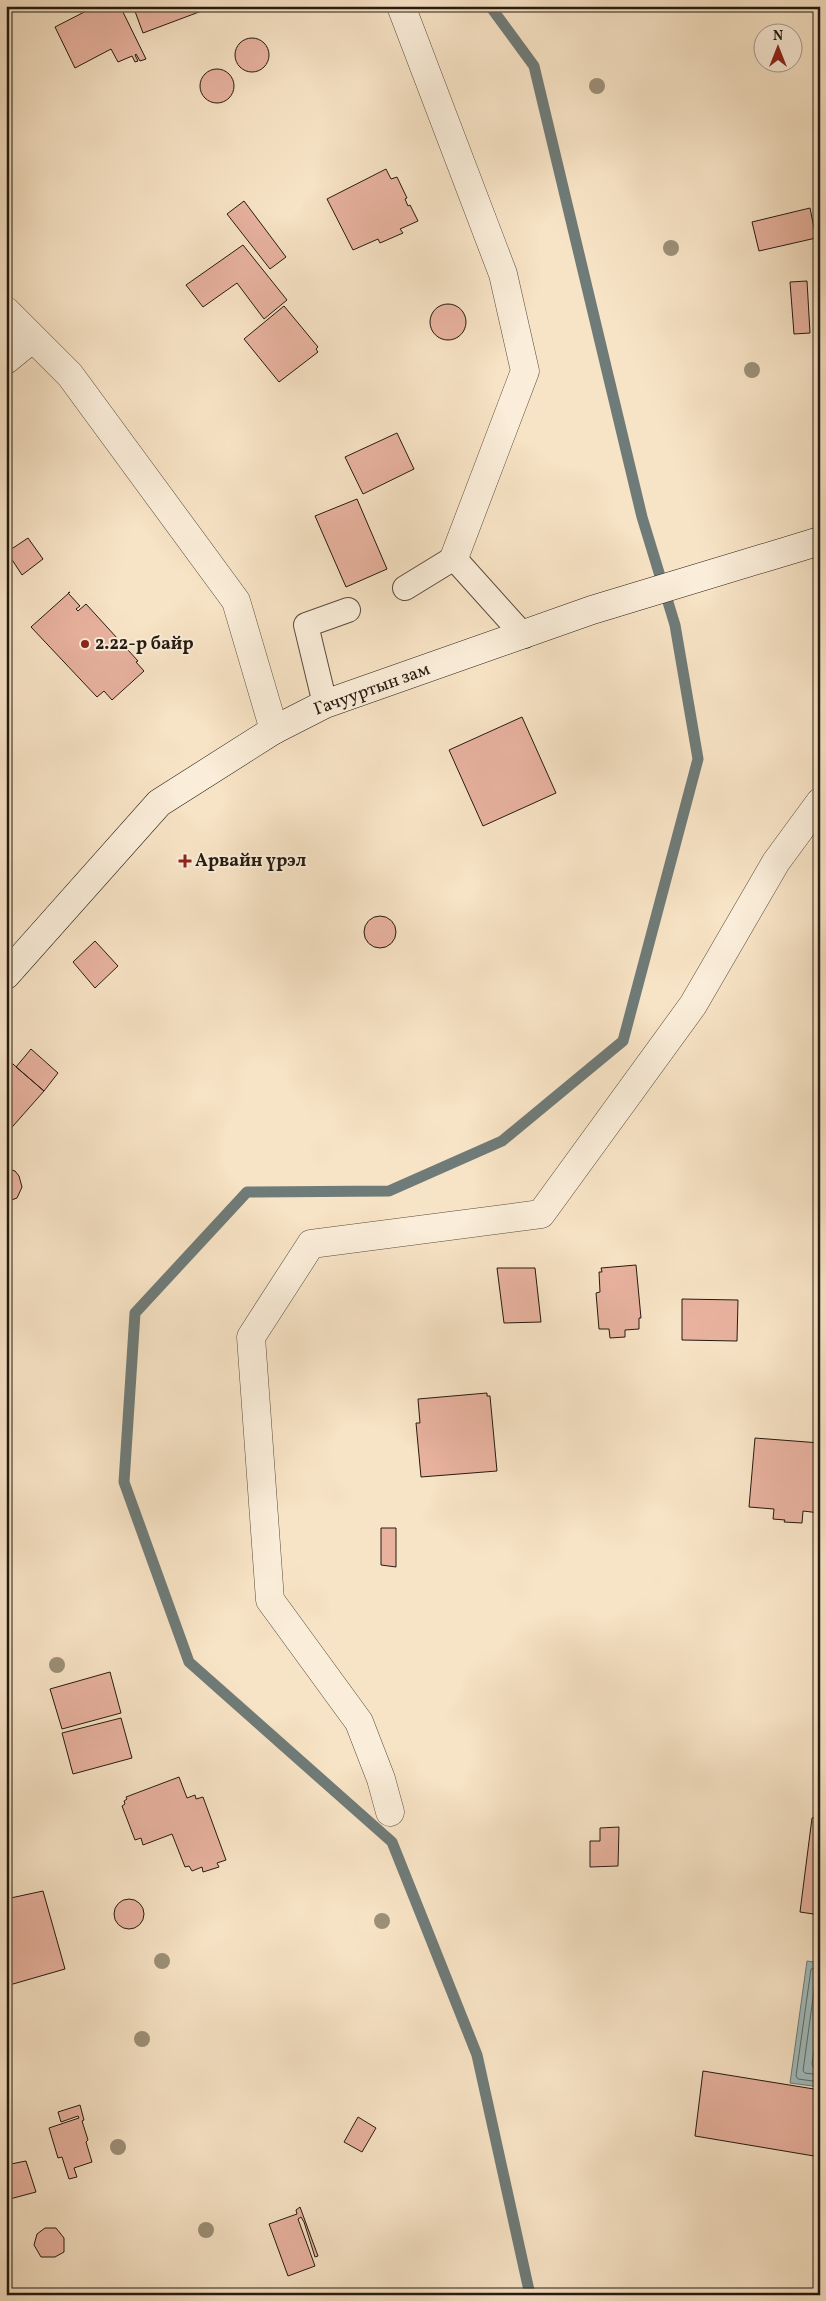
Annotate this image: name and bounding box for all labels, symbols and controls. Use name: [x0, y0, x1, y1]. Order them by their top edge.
north arrow: [754, 22, 804, 72]
text: N: [773, 27, 783, 46]
place label: 2.22-р байр: [95, 632, 194, 657]
marker: 2.22-р байр: [79, 638, 91, 650]
street label: Гачууртын зам: [310, 657, 434, 723]
place label: Арвайн үрэл: [195, 849, 306, 874]
marker: Арвайн үрэл: [179, 855, 191, 867]

